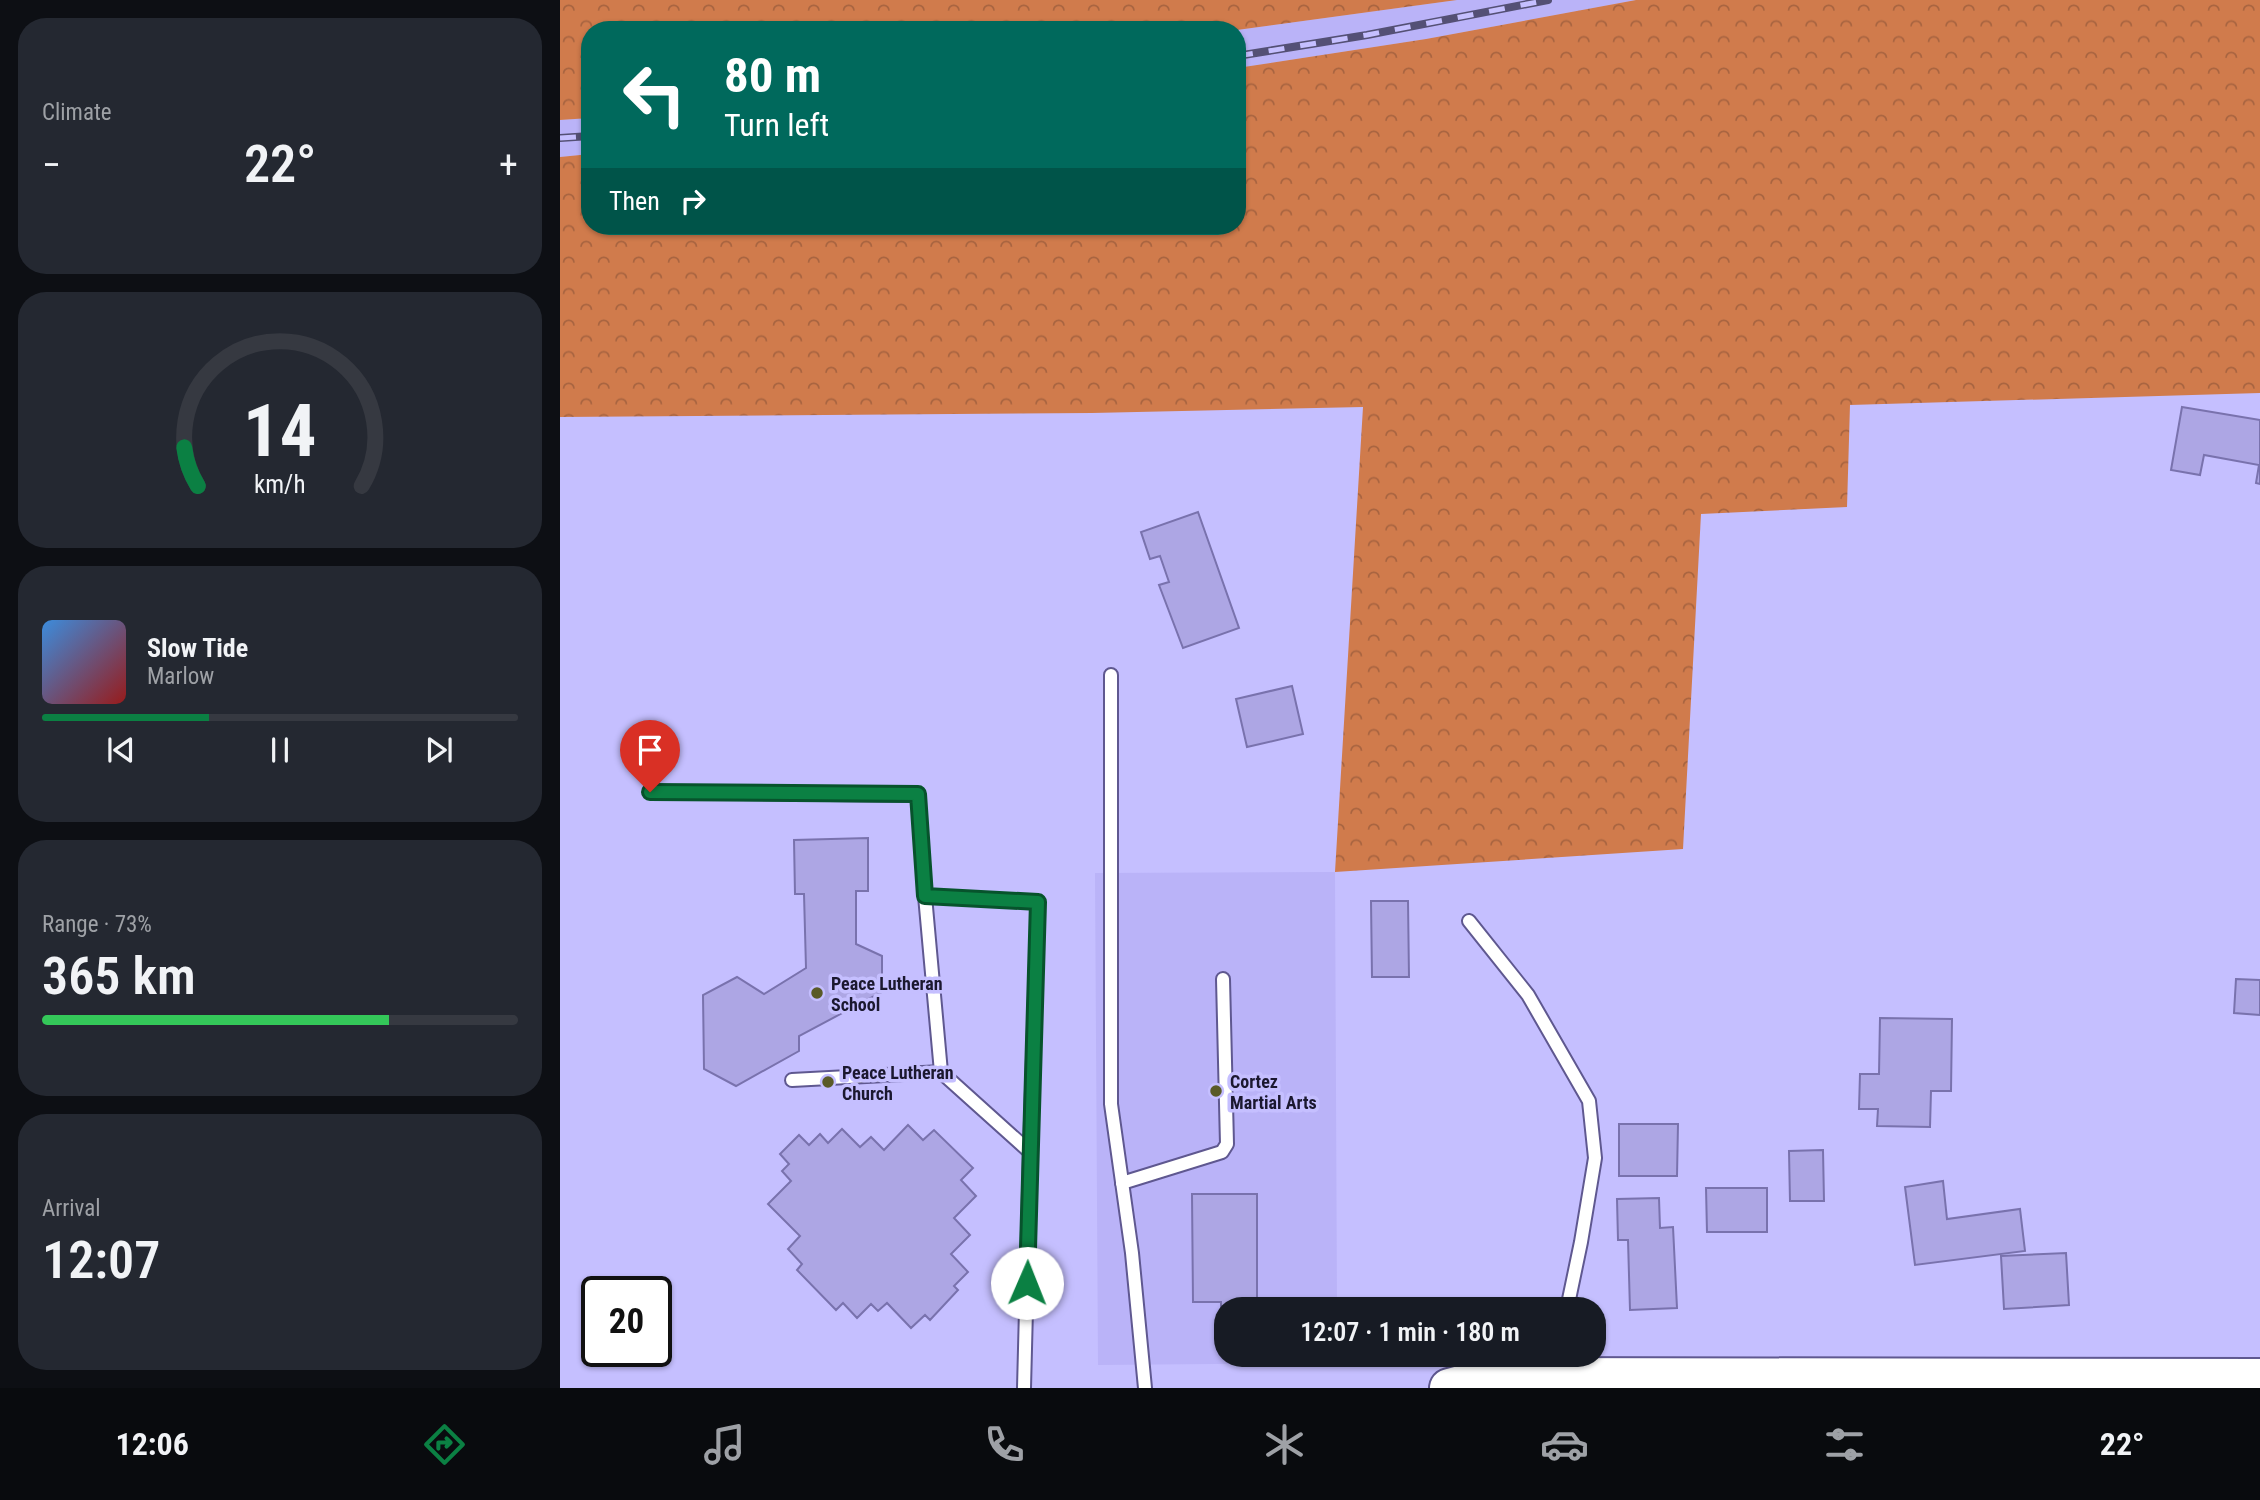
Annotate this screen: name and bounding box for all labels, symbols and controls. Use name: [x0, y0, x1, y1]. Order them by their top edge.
text: 80 m: [724, 47, 821, 104]
icon: left: [609, 49, 700, 140]
text: Climate: [42, 99, 112, 126]
text: Turn left: [724, 106, 829, 144]
text: 22°: [244, 134, 316, 195]
text: −: [42, 143, 61, 187]
text: +: [499, 143, 518, 187]
icon: right: [674, 182, 712, 220]
text: Then: [609, 186, 660, 216]
text: 14: [243, 388, 317, 474]
text: km/h: [254, 470, 306, 499]
text: Slow Tide: [147, 633, 248, 663]
text: Marlow: [147, 663, 214, 690]
pin: [620, 720, 680, 792]
icon: previous: [102, 731, 140, 769]
icon: pause: [261, 731, 299, 769]
icon: next: [420, 731, 458, 769]
icon: arrive: [631, 731, 669, 769]
text: Range · 73%: [42, 911, 152, 938]
text: 365 km: [42, 946, 196, 1007]
place label: Peace Lutheran School: [831, 973, 943, 1015]
marker: Peace Lutheran School: [809, 985, 825, 1001]
place label: Peace Lutheran Church: [842, 1062, 954, 1104]
place label: Cortez Martial Arts: [1230, 1071, 1317, 1113]
marker: Peace Lutheran Church: [820, 1074, 836, 1090]
marker: Cortez Martial Arts: [1208, 1083, 1224, 1099]
text: Arrival: [42, 1195, 101, 1222]
text: 12:07: [42, 1230, 160, 1291]
position arrow: [990, 1246, 1064, 1320]
speed limit sign: 20: [581, 1276, 672, 1367]
text: 12:07 · 1 min · 180 m: [1300, 1317, 1520, 1347]
icon: directions: [420, 1420, 469, 1469]
icon: music: [700, 1420, 749, 1469]
icon: phone: [980, 1420, 1029, 1469]
icon: climate: [1260, 1420, 1309, 1469]
icon: car: [1540, 1420, 1589, 1469]
icon: filters: [1820, 1420, 1869, 1469]
text: 12:06: [115, 1425, 189, 1463]
text: 22°: [2100, 1425, 2144, 1463]

